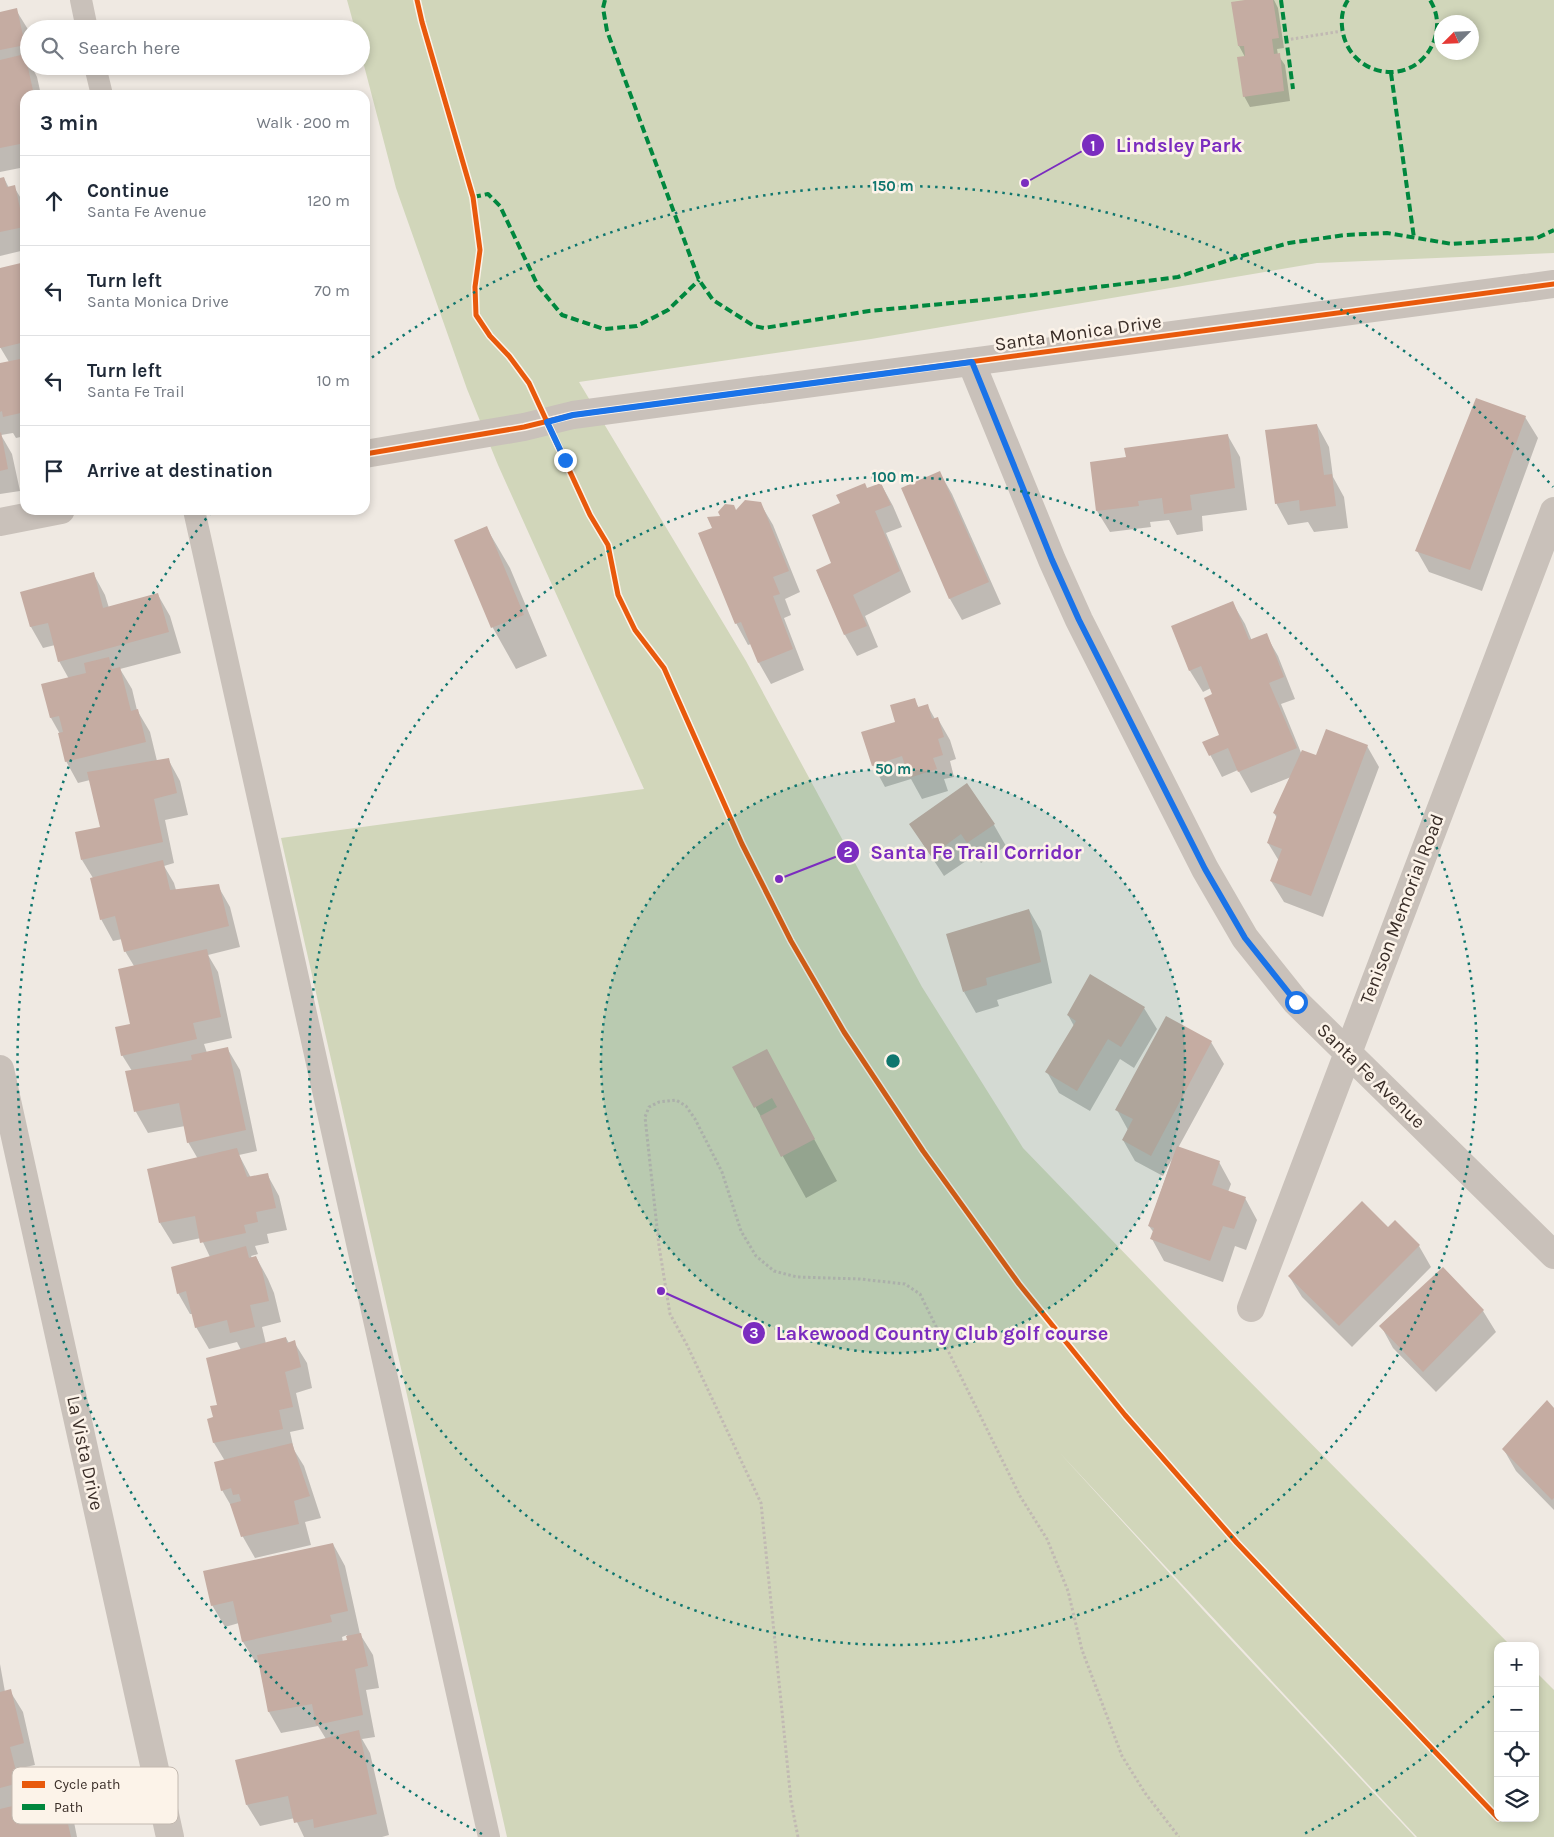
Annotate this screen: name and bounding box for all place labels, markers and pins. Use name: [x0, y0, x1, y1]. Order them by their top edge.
callout: Lindsley Park: [1081, 128, 1252, 163]
callout: Santa Fe Trail Corridor: [835, 835, 1092, 870]
centre of rings: [884, 1052, 902, 1070]
callout: Lakewood Country Club golf course: [741, 1315, 1119, 1350]

